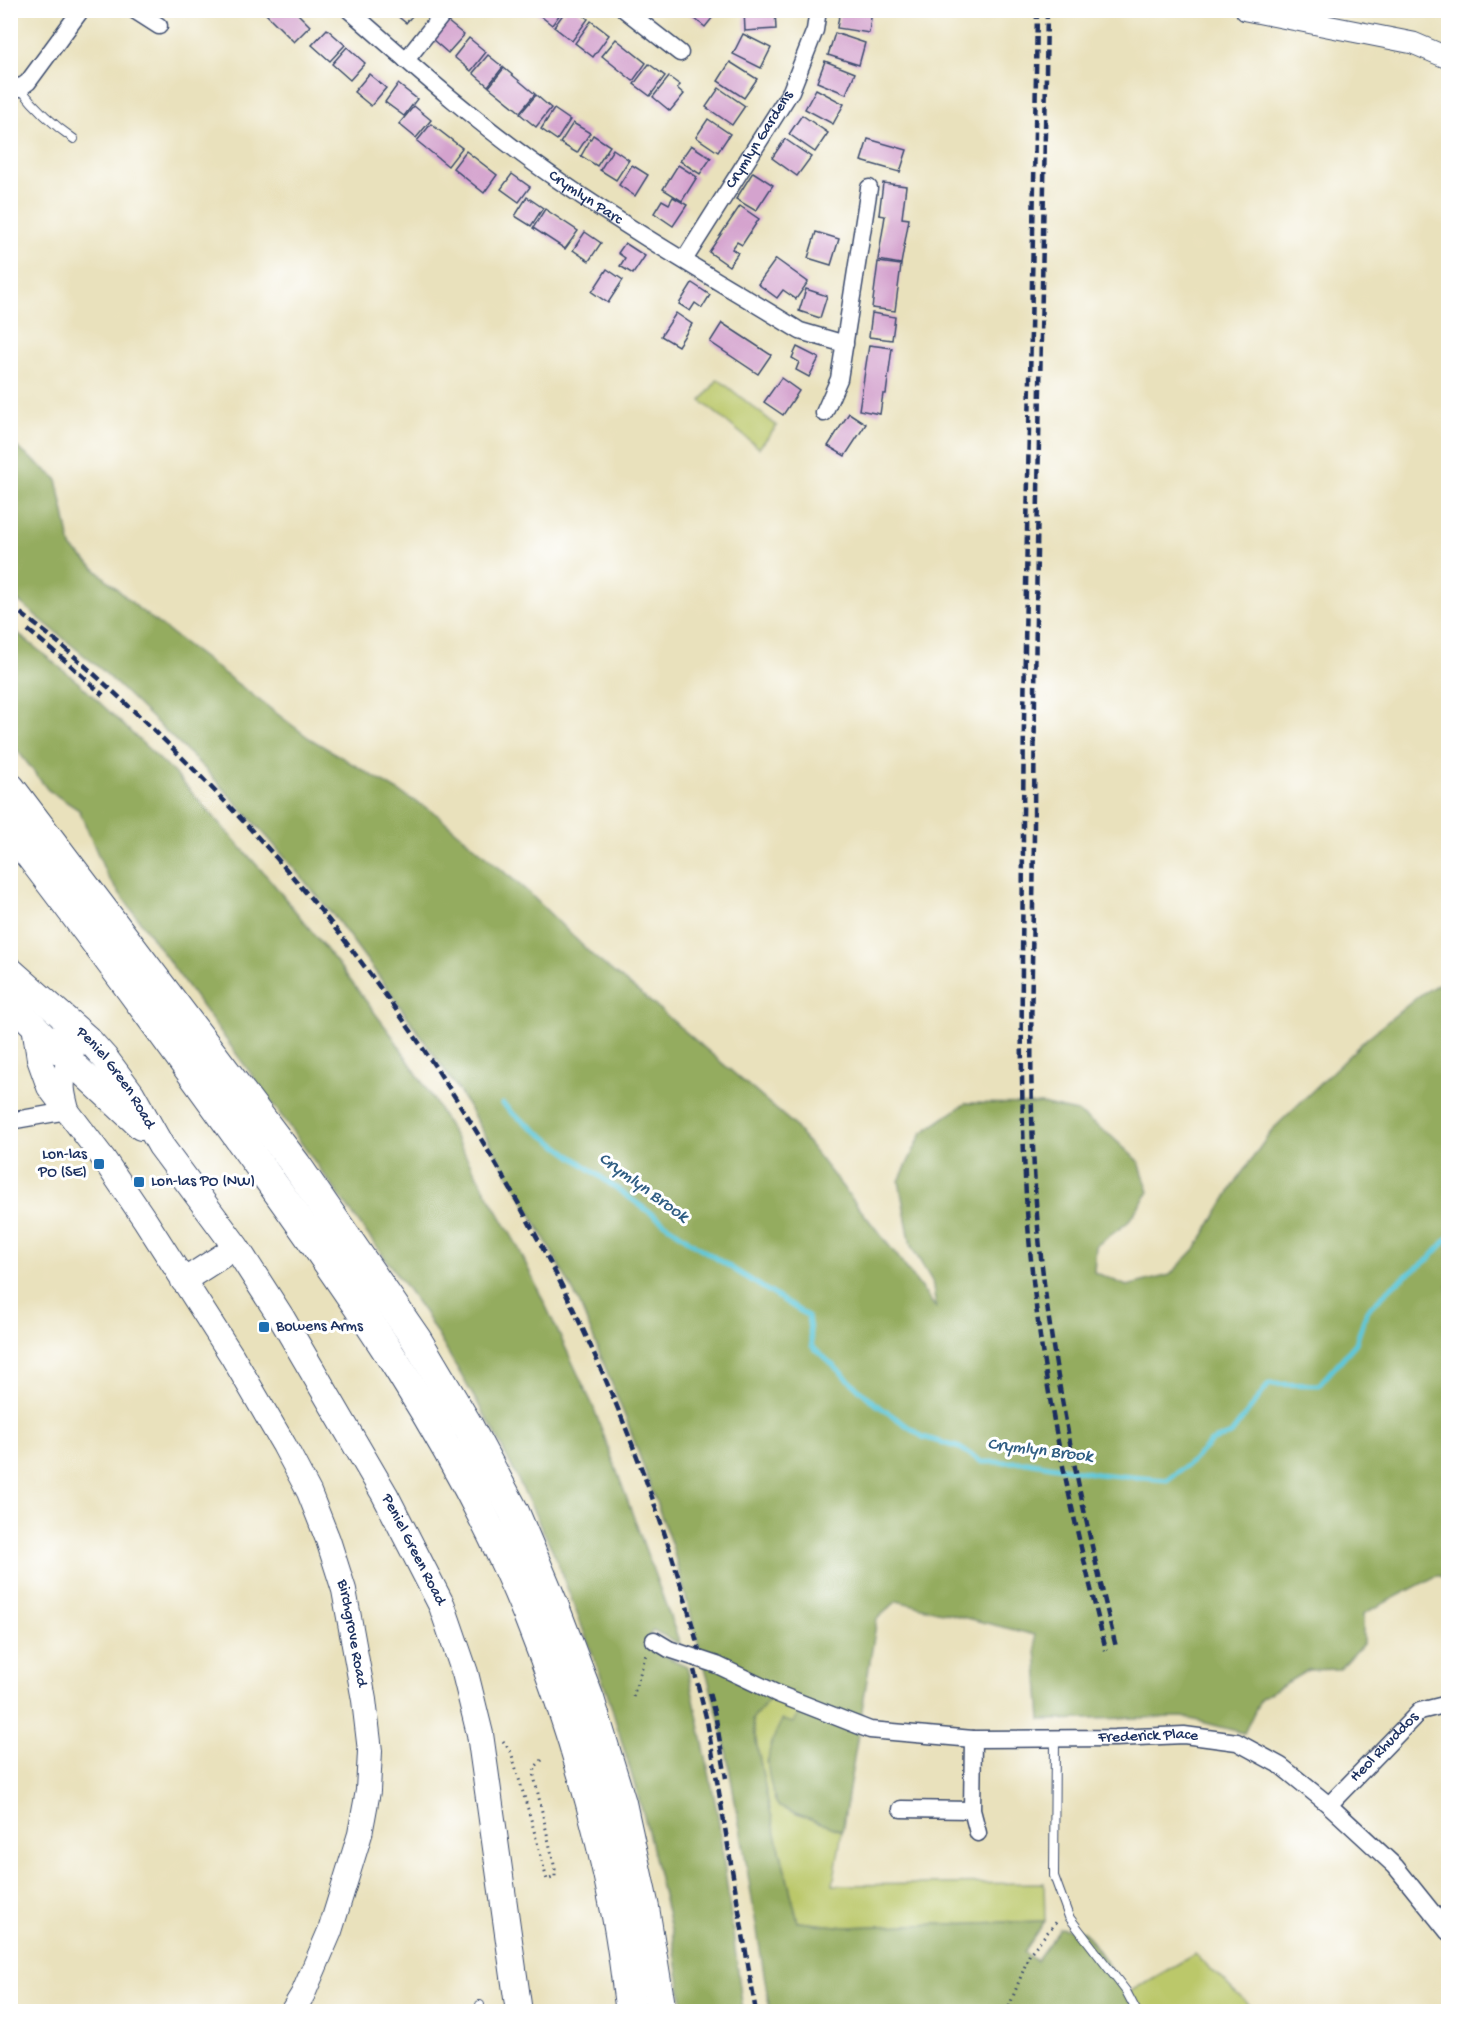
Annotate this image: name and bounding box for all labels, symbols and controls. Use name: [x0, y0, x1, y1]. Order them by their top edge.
street label: Crymlyn Gardens: [722, 87, 799, 193]
street label: Crymlyn Parc: [544, 166, 626, 230]
street label: Peniel Green Road: [71, 1022, 160, 1134]
place label: Lon-las PO (SE): [37, 1146, 88, 1183]
water label: Crymlyn Brook: [594, 1148, 694, 1229]
marker: Lon-las PO (SE): [92, 1157, 106, 1171]
place label: Lon-las PO (NW): [151, 1173, 255, 1192]
marker: Lon-las PO (NW): [132, 1175, 146, 1189]
place label: Bowens Arms: [275, 1318, 364, 1337]
marker: Bowens Arms: [257, 1320, 271, 1334]
water label: Crymlyn Brook: [986, 1434, 1096, 1468]
street label: Peniel Green Road: [376, 1490, 450, 1610]
street label: Birchgrove Road: [331, 1576, 371, 1690]
street label: Heol Rhuddos: [1346, 1708, 1424, 1787]
street label: Frederick Place: [1097, 1725, 1200, 1748]

